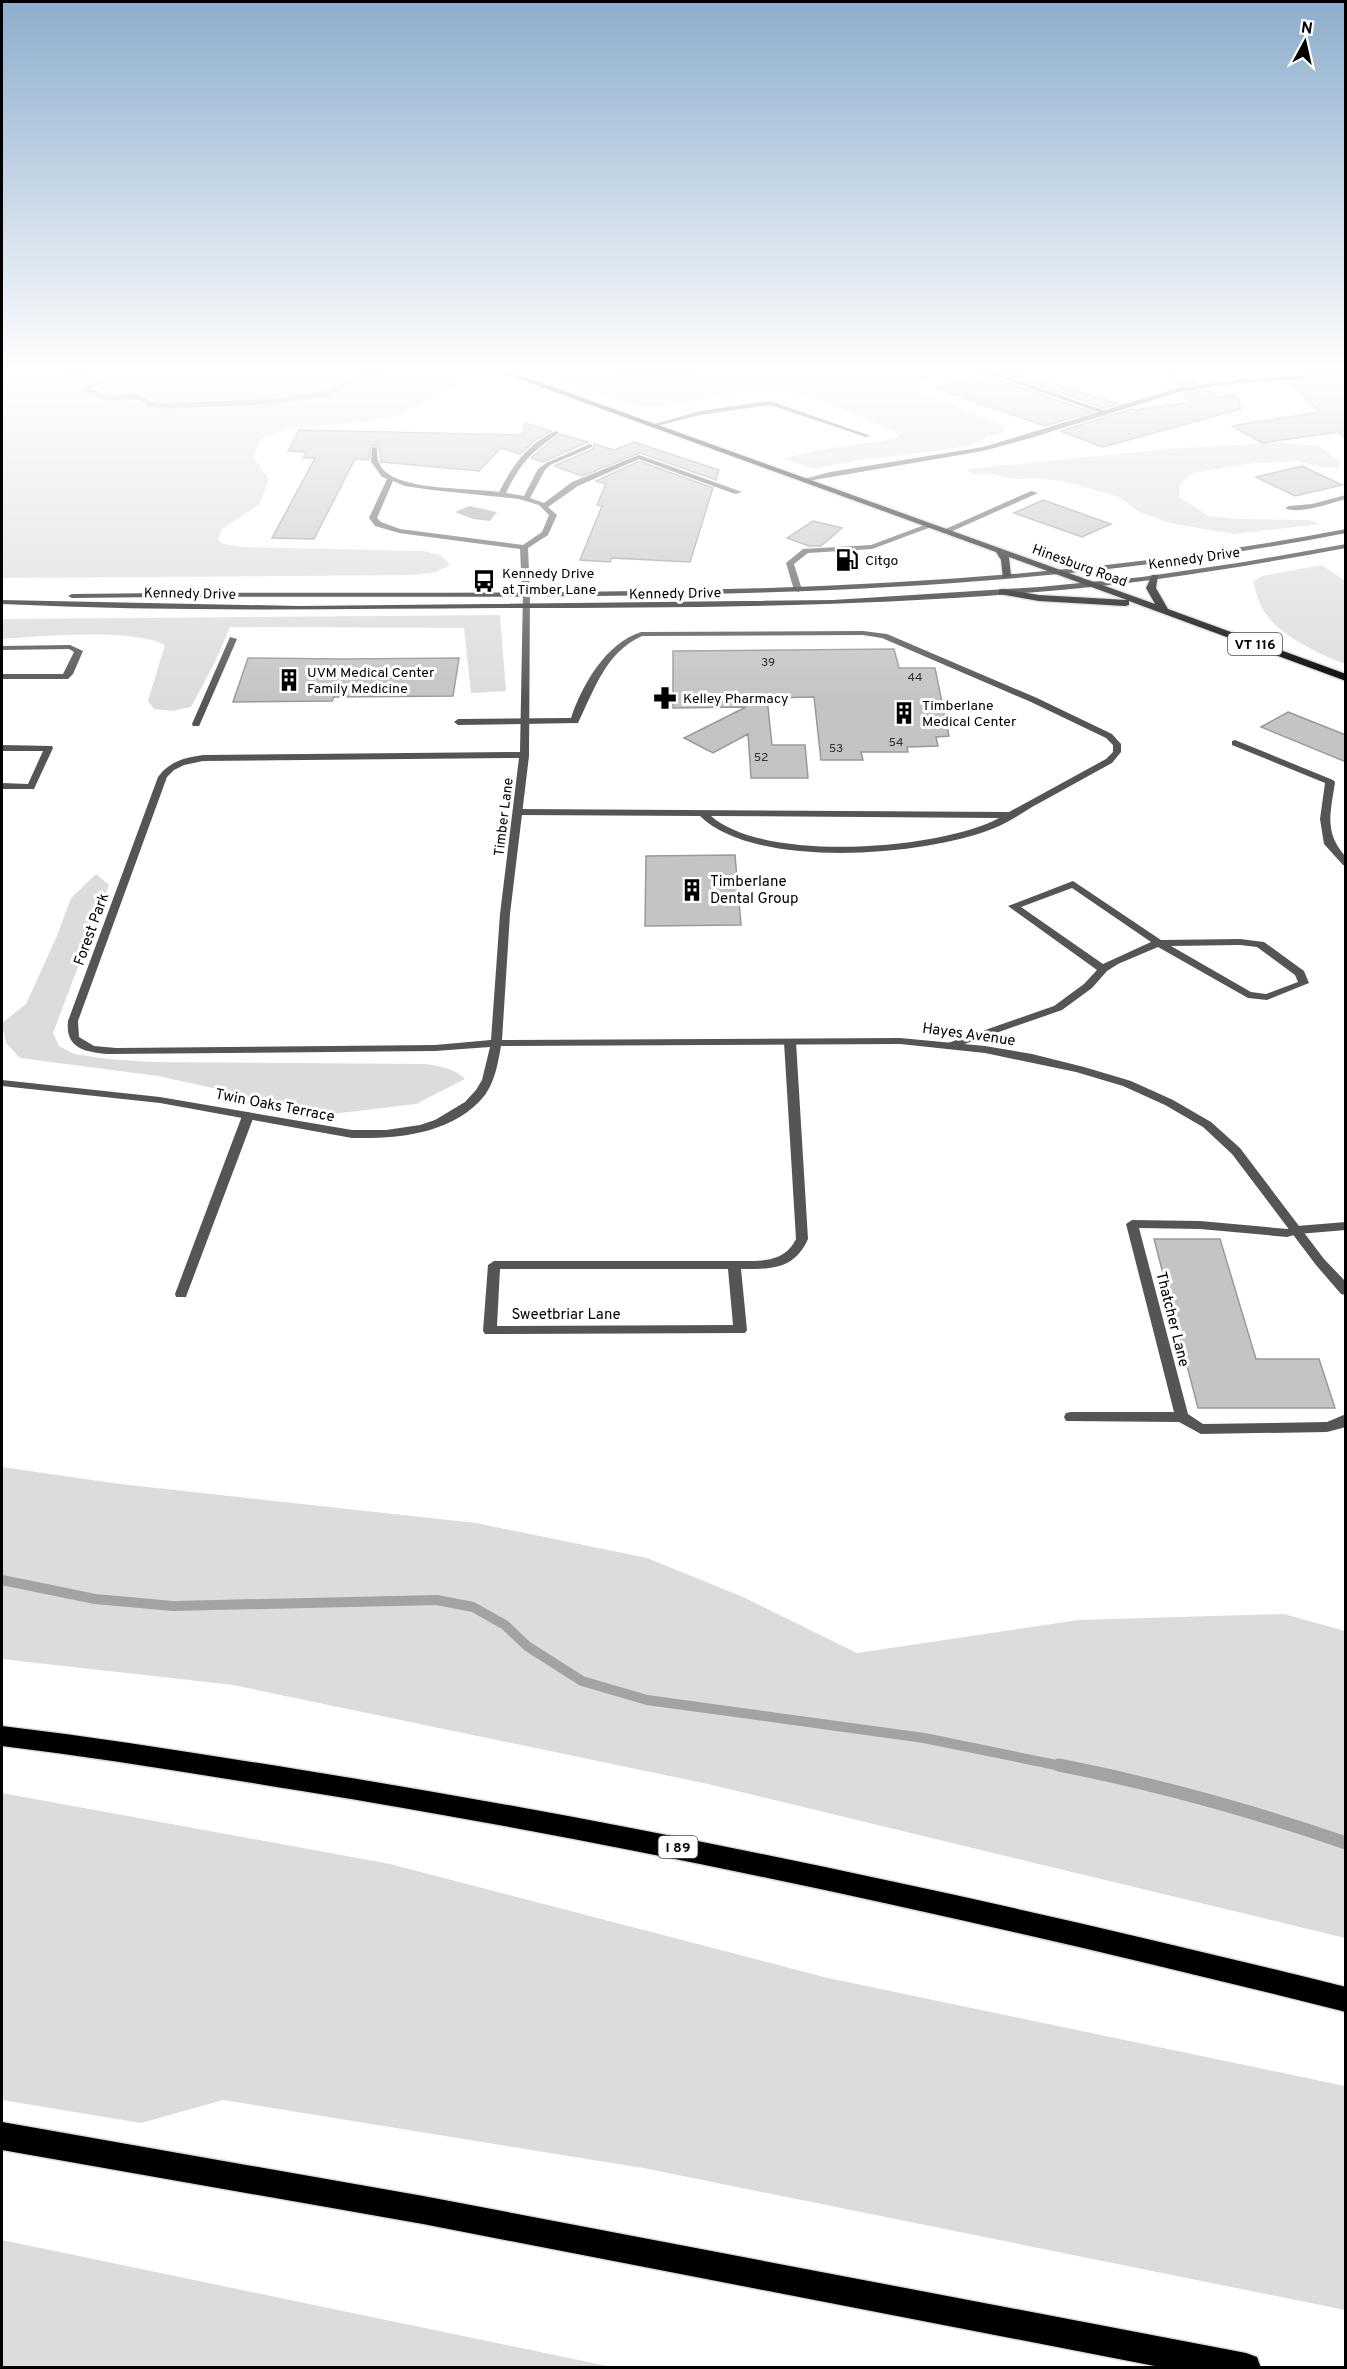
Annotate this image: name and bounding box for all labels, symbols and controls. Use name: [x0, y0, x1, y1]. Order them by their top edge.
north arrow: [1275, 12, 1335, 72]
text: N: [1300, 18, 1314, 40]
street label: Hinesburg Road: [1030, 541, 1129, 591]
street label: Kennedy Drive: [1147, 545, 1241, 574]
fuel station icon: Citgo: [834, 547, 860, 573]
place label: Citgo: [865, 553, 899, 570]
place label: Kennedy Drive at Timber Lane: [502, 566, 596, 599]
bus stop icon: Kennedy Drive at Timber Lane: [471, 568, 497, 594]
street label: Kennedy Drive: [144, 585, 236, 604]
street label: Kennedy Drive: [629, 585, 721, 604]
road number: VT 116: [1228, 633, 1282, 655]
house number: 39: [761, 655, 775, 671]
place label: UVM Medical Center Family Medicine: [307, 665, 435, 698]
building icon: UVM Medical Center Family Medicine: [276, 667, 302, 693]
house number: 44: [908, 670, 922, 686]
pharmacy icon: Kelley Pharmacy: [652, 685, 678, 711]
place label: Kelley Pharmacy: [683, 691, 788, 708]
place label: Timberlane Medical Center: [922, 698, 1017, 731]
building icon: Timberlane Medical Center: [891, 700, 917, 726]
house number: 54: [888, 735, 904, 751]
house number: 53: [829, 741, 843, 757]
house number: 52: [754, 750, 768, 766]
street label: Timber Lane: [491, 777, 518, 857]
place label: Timberlane Dental Group: [710, 873, 799, 909]
building icon: Timberlane Dental Group: [679, 877, 705, 903]
street label: Forest Park: [70, 891, 114, 968]
street label: Hayes Avenue: [921, 1020, 1017, 1051]
street label: Twin Oaks Terrace: [213, 1086, 336, 1127]
street label: Thatcher Lane: [1151, 1270, 1193, 1369]
street label: Sweetbriar Lane: [511, 1306, 621, 1325]
road number: I 89: [658, 1836, 698, 1858]

